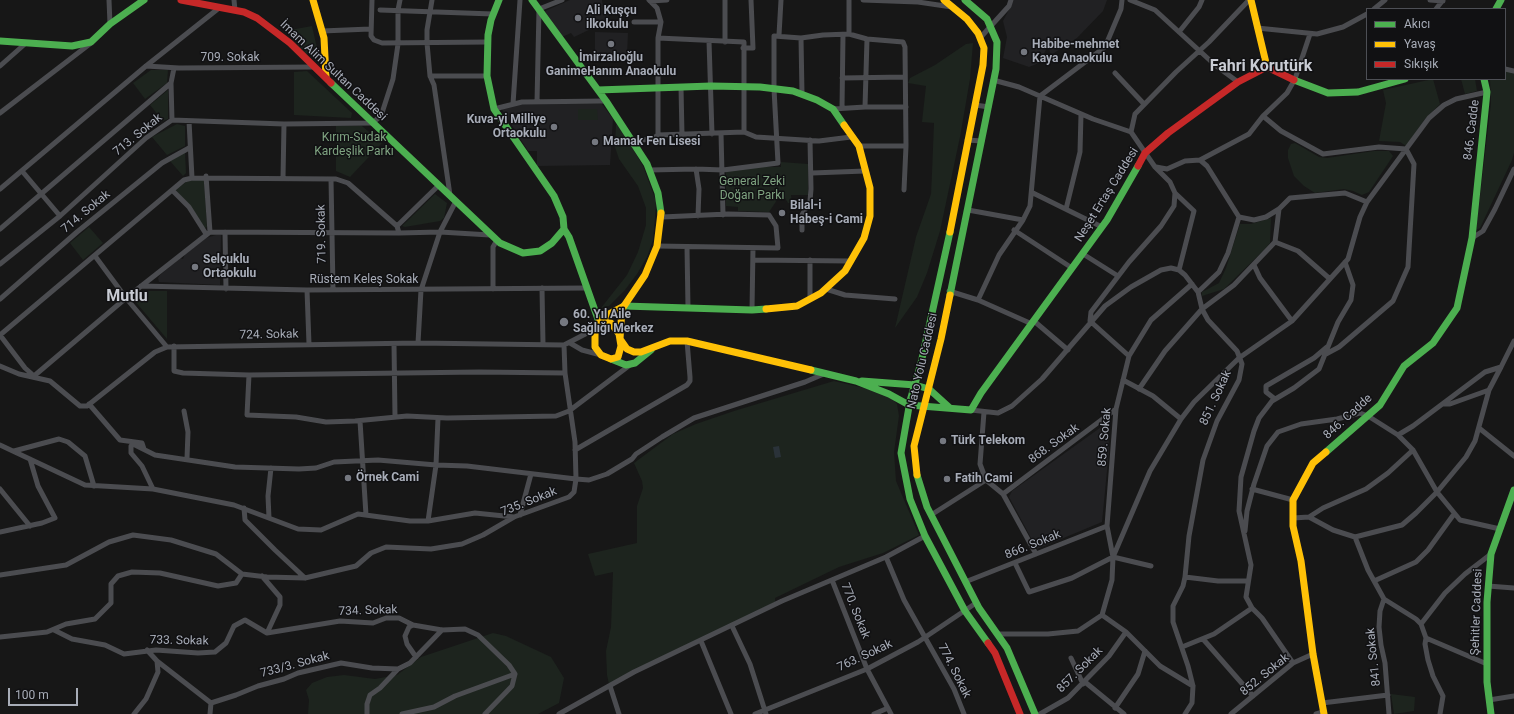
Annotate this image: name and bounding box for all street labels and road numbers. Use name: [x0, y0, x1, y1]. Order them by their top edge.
street label: İmam Alim Sultan Caddesi: [277, 18, 389, 124]
street label: 709. Sokak: [200, 51, 260, 65]
street label: 846. Cadde: [1461, 99, 1483, 161]
street label: 713. Sokak: [111, 111, 165, 159]
street label: Neşet Ertaş Caddesi: [1072, 145, 1142, 245]
street label: 714. Sokak: [59, 188, 113, 236]
street label: 719. Sokak: [314, 204, 330, 264]
street label: Rüstem Keleş Sokak: [310, 273, 418, 287]
street label: Nato Yolu Caddesi: [905, 312, 941, 410]
street label: 724. Sokak: [239, 327, 299, 343]
street label: 851. Sokak: [1197, 368, 1235, 428]
street label: 846. Cadde: [1321, 391, 1375, 443]
street label: 859. Sokak: [1095, 407, 1115, 467]
street label: 868. Sokak: [1026, 421, 1082, 467]
street label: 735. Sokak: [499, 484, 559, 520]
street label: 866. Sokak: [1003, 527, 1063, 563]
street label: Şehitler Caddesi: [1468, 568, 1486, 656]
street label: 770. Sokak: [837, 581, 873, 641]
street label: 734. Sokak: [338, 603, 398, 619]
street label: 841. Sokak: [1364, 627, 1384, 687]
street label: 733. Sokak: [149, 633, 209, 649]
street label: 763. Sokak: [835, 637, 895, 675]
street label: 774. Sokak: [934, 641, 974, 701]
street label: 857. Sokak: [1054, 644, 1106, 696]
street label: 733/3. Sokak: [259, 649, 331, 681]
street label: 852. Sokak: [1238, 651, 1292, 699]

